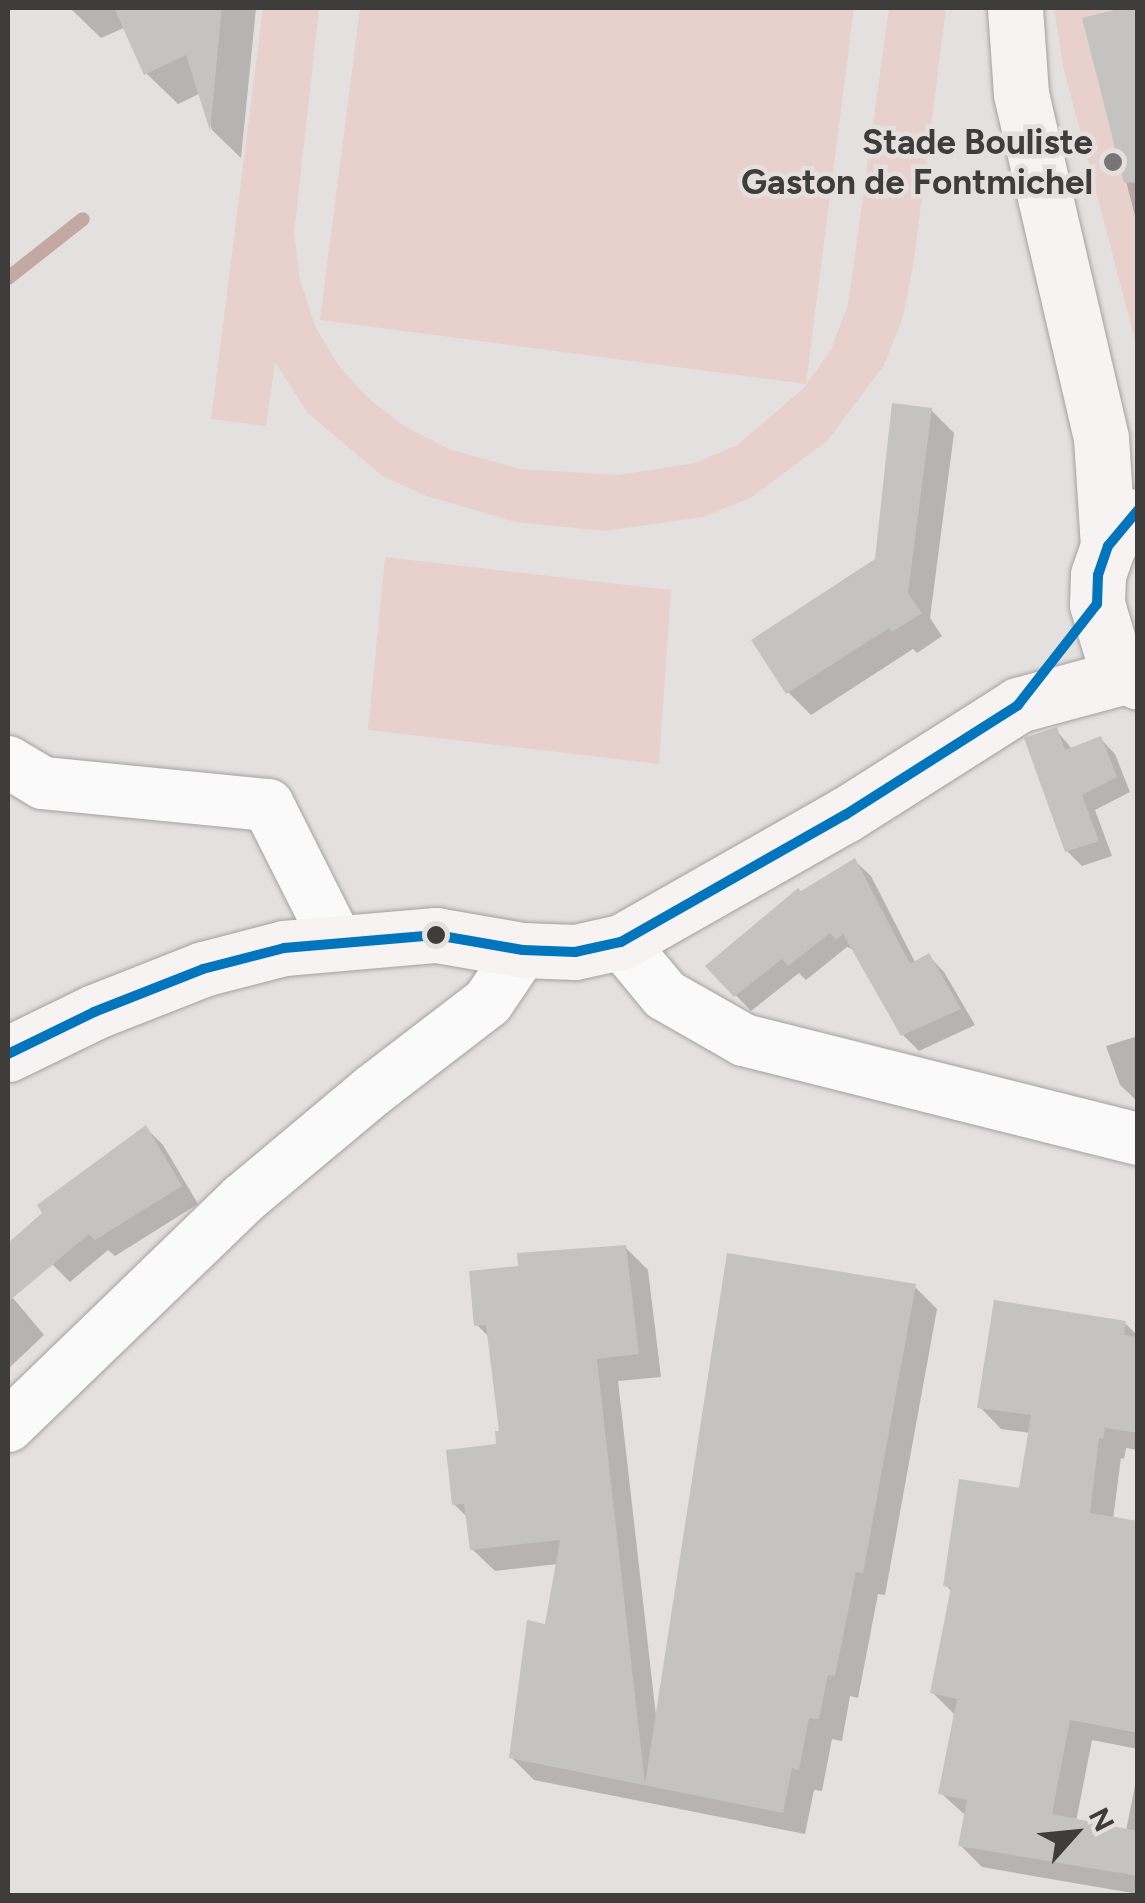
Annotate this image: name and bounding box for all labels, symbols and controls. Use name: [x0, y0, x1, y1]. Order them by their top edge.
place label: Stade Bouliste Gaston de Fontmichel: [741, 121, 1093, 203]
marker: Stade Bouliste Gaston de Fontmichel: [1102, 151, 1124, 173]
unlabelled marker: [426, 925, 446, 945]
north arrow: [1025, 1783, 1125, 1883]
text: N: [1082, 1802, 1122, 1837]

